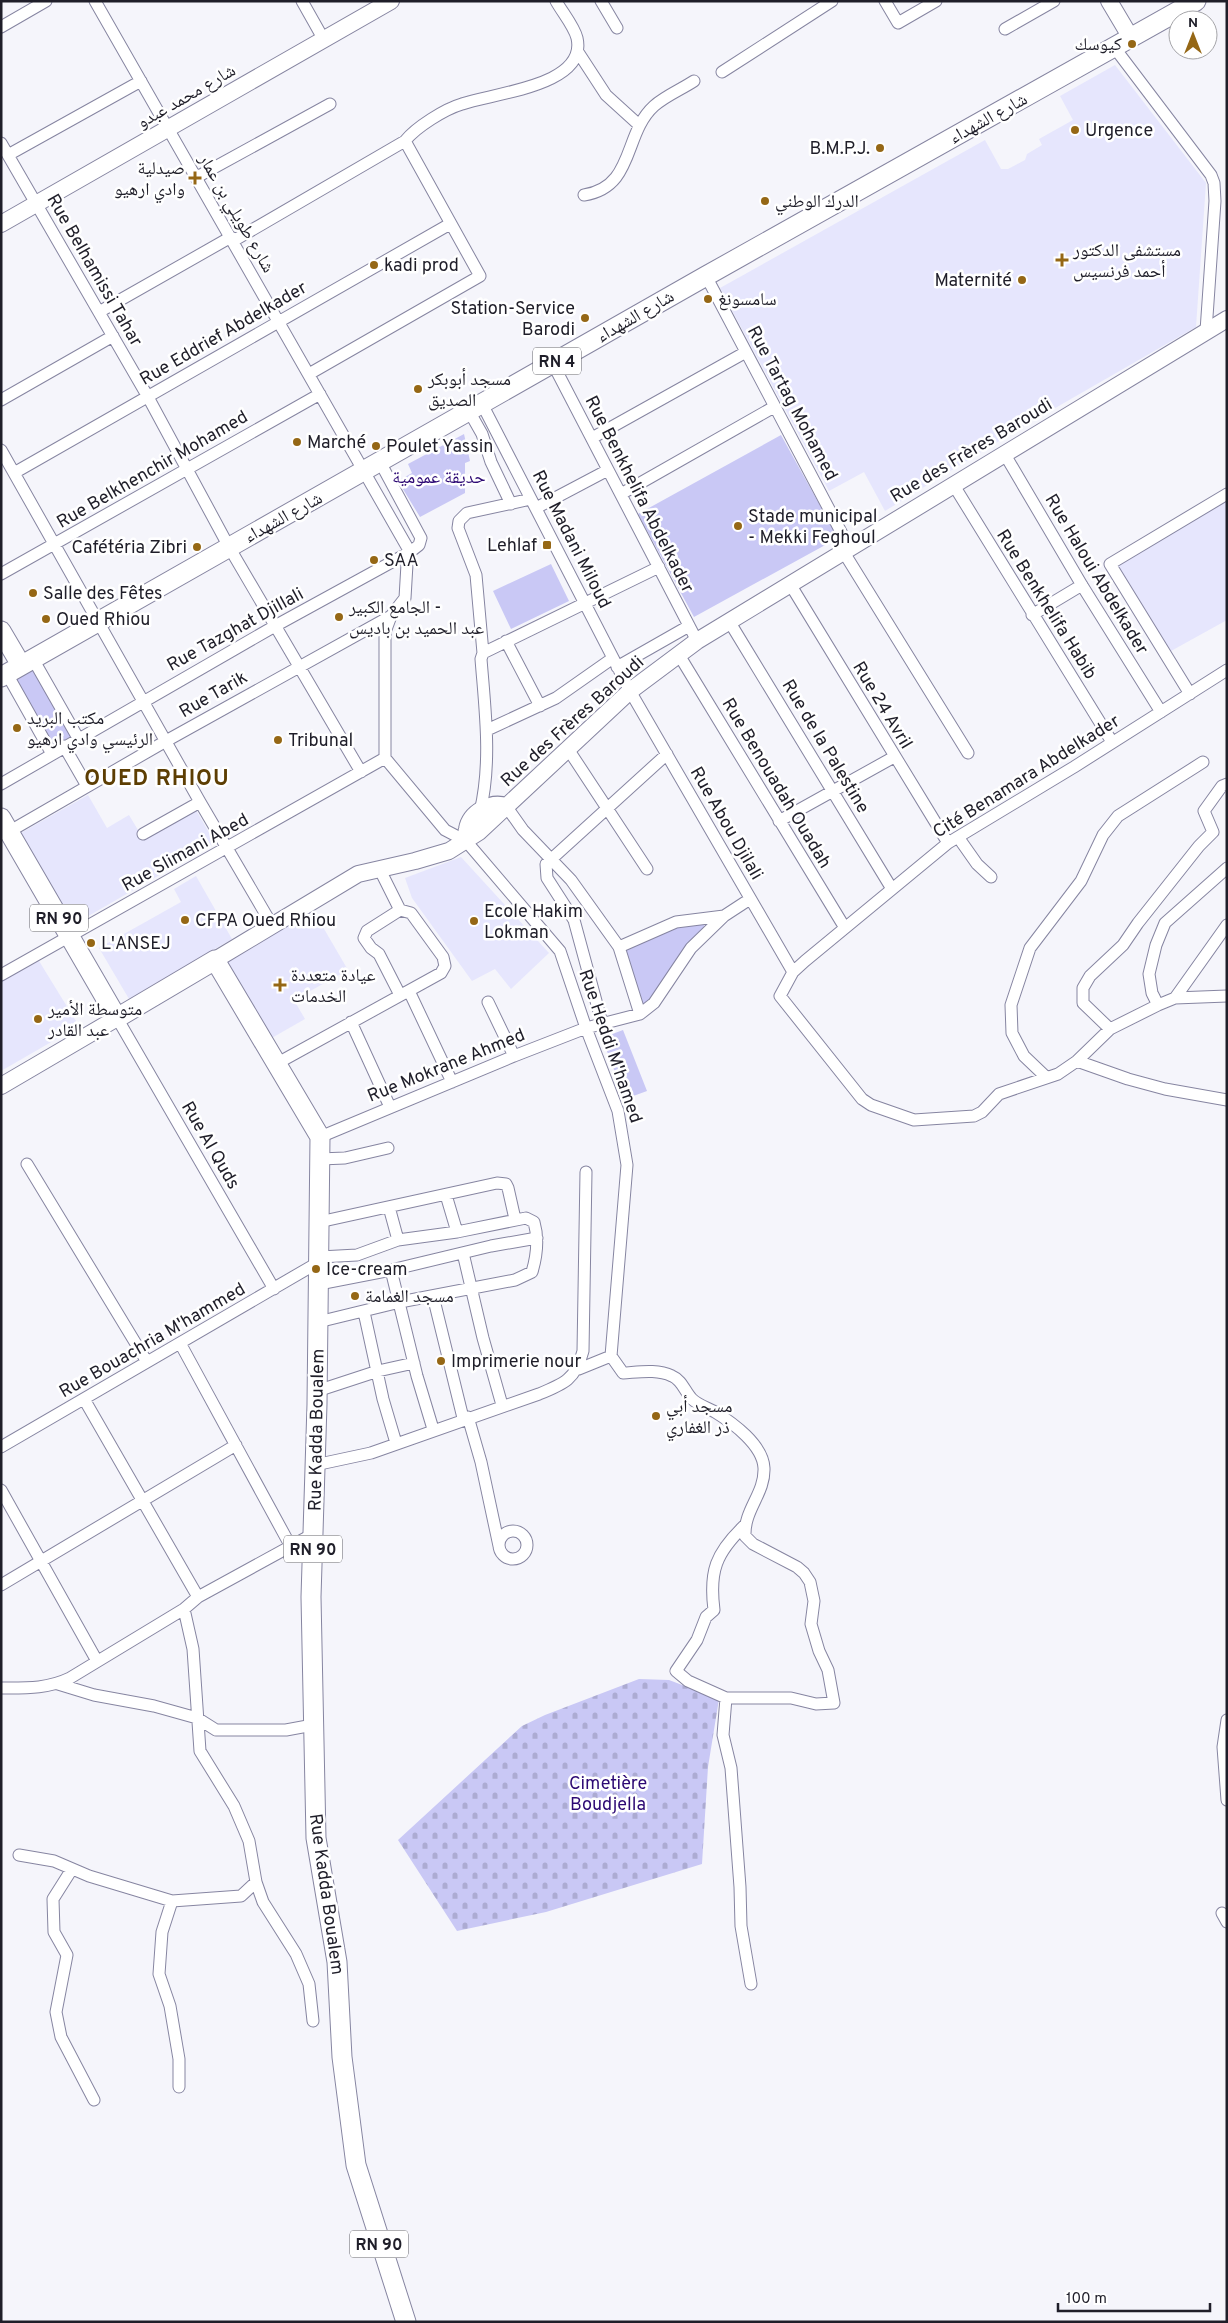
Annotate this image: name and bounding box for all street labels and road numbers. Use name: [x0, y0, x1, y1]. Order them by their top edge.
street label: شارع محمد عبدو: [133, 60, 240, 135]
street label: شارع الشهداء: [946, 88, 1032, 150]
street label: شارع طويلي بن عمار: [190, 149, 279, 278]
street label: Rue Belhamissi Tahar: [41, 190, 147, 351]
street label: Rue Eddrief Abdelkader: [136, 277, 311, 392]
street label: شارع الشهداء: [593, 286, 679, 349]
street label: Rue Tartag Mohamed: [741, 322, 842, 485]
road number: RN 4: [533, 348, 581, 374]
street label: Rue Benkhelifa Abdelkader: [579, 392, 698, 597]
street label: Rue des Frères Baroudi: [887, 394, 1057, 509]
street label: Rue Belkhenchir Mohamed: [53, 406, 253, 535]
street label: Rue Madani Miloud: [526, 467, 615, 613]
street label: شارع الشهداء: [241, 487, 327, 549]
street label: Rue Haloui Abdelkader: [1039, 490, 1153, 659]
street label: Rue Benkhelifa Habib: [990, 526, 1101, 684]
street label: Rue Tazghat Djillali: [163, 583, 308, 677]
street label: Rue des Frères Baroudi: [497, 652, 649, 793]
street label: Rue 24 Avril: [847, 658, 917, 754]
street label: Rue Tarik: [176, 667, 252, 724]
street label: Rue de la Palestine: [776, 676, 874, 818]
street label: Rue Benouadah Ouadah: [716, 694, 836, 873]
street label: Cité Benamara Abdelkader: [929, 710, 1125, 844]
street label: Rue Abou Djilali: [684, 763, 767, 884]
street label: Rue Slimani Abed: [118, 809, 253, 898]
road number: RN 90: [30, 904, 88, 931]
street label: Rue Heddi M'hamed: [572, 967, 647, 1126]
street label: Rue Mokrane Ahmed: [364, 1024, 529, 1109]
street label: Rue Al Quds: [175, 1098, 244, 1194]
street label: Rue Bouachria M'hammed: [55, 1278, 250, 1404]
street label: Rue Kadda Boualem: [305, 1349, 330, 1511]
road number: RN 90: [284, 1536, 342, 1562]
street label: Rue Kadda Boualem: [303, 1812, 348, 1976]
road number: RN 90: [350, 2230, 408, 2258]

